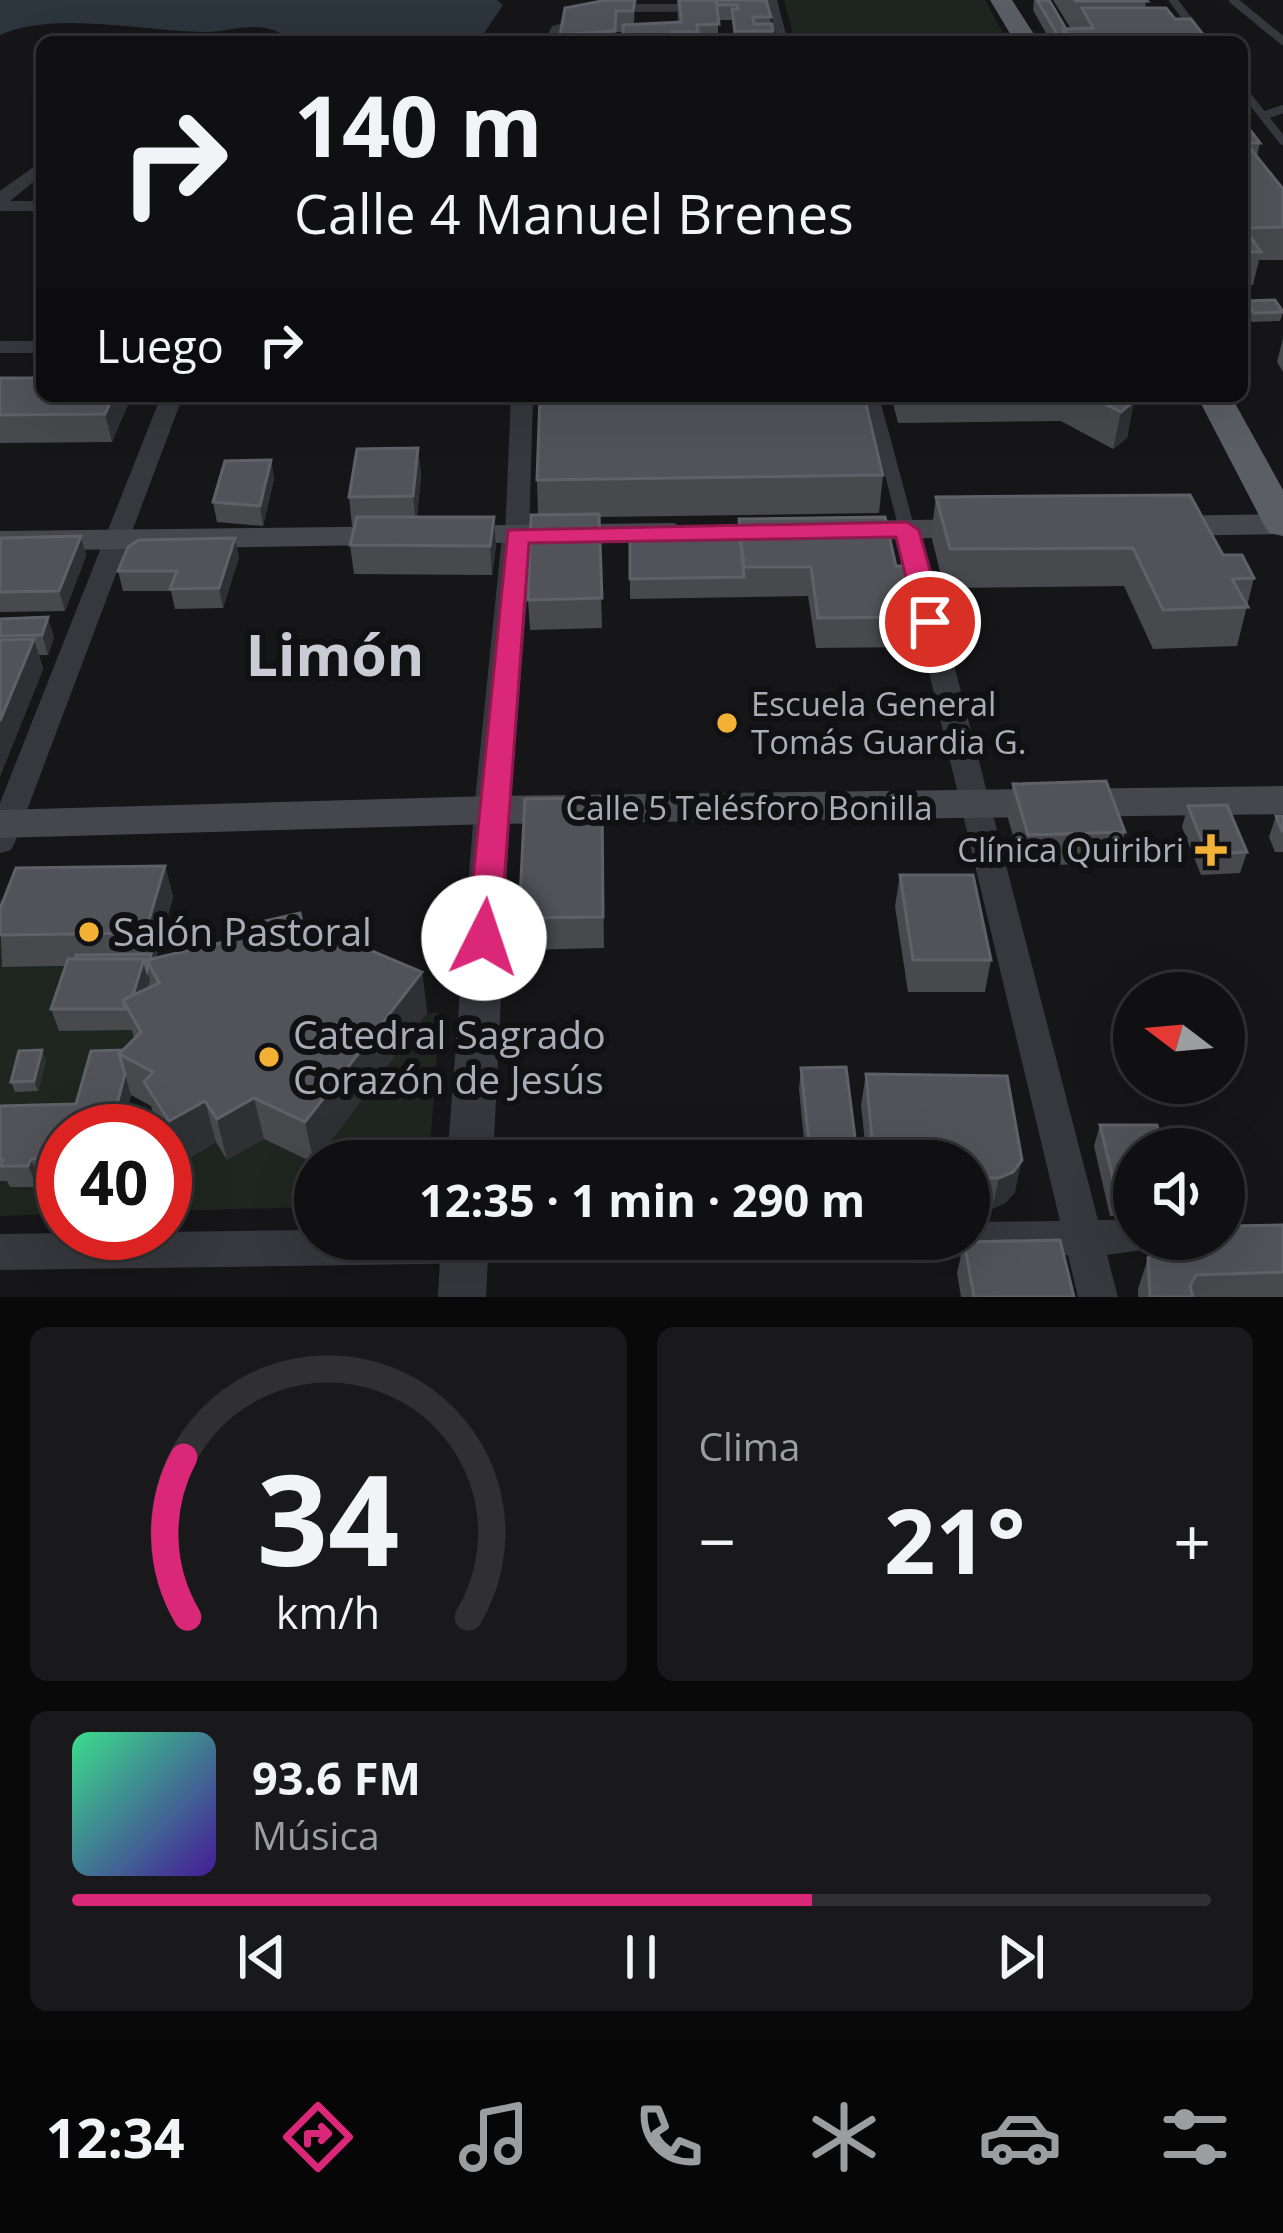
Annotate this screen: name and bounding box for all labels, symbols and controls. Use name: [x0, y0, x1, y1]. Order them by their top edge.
text: 140 m: [294, 67, 542, 182]
icon: right: [96, 84, 252, 240]
text: Calle 4 Manuel Brenes: [294, 176, 854, 250]
icon: right: [248, 312, 314, 378]
text: Luego: [96, 315, 224, 376]
pin: [879, 571, 981, 673]
icon: arrive: [897, 589, 963, 655]
district label: Limón: [246, 615, 424, 693]
place label: Escuela General Tomás Guardia G.: [751, 681, 1026, 764]
marker: Escuela General Tomás Guardia G.: [714, 710, 740, 736]
street label: Calle 5 Telésforo Bonilla: [565, 785, 933, 830]
place label: Clínica Quiribri: [957, 827, 1184, 872]
marker: Clínica Quiribri: [1195, 834, 1227, 866]
position arrow: [421, 875, 547, 1001]
place label: Salón Pastoral: [113, 904, 372, 957]
marker: Salón Pastoral: [76, 919, 102, 945]
north arrow: [1113, 972, 1245, 1104]
map controls: [1113, 972, 1245, 1260]
place label: Catedral Sagrado Corazón de Jesús: [293, 1007, 606, 1105]
marker: Catedral Sagrado Corazón de Jesús: [256, 1044, 282, 1070]
speed limit sign: 40: [36, 1104, 192, 1260]
button: sound: [1113, 1128, 1245, 1260]
text: 12:35 · 1 min · 290 m: [419, 1169, 865, 1230]
text: Clima: [699, 1419, 801, 1472]
text: 34: [257, 1433, 400, 1603]
text: 21°: [884, 1478, 1025, 1600]
text: −: [699, 1495, 736, 1585]
text: +: [1173, 1495, 1211, 1585]
text: km/h: [276, 1583, 380, 1642]
text: 93.6 FM: [252, 1747, 421, 1808]
text: Música: [252, 1808, 380, 1861]
icon: previous: [229, 1924, 295, 1990]
icon: pause: [608, 1924, 674, 1990]
icon: next: [988, 1924, 1054, 1990]
icon: directions: [276, 2095, 360, 2179]
icon: music: [452, 2095, 536, 2179]
icon: phone: [627, 2095, 711, 2179]
icon: climate: [802, 2095, 886, 2179]
icon: car: [978, 2095, 1062, 2179]
icon: filters: [1153, 2095, 1237, 2179]
text: 12:34: [46, 2100, 185, 2174]

